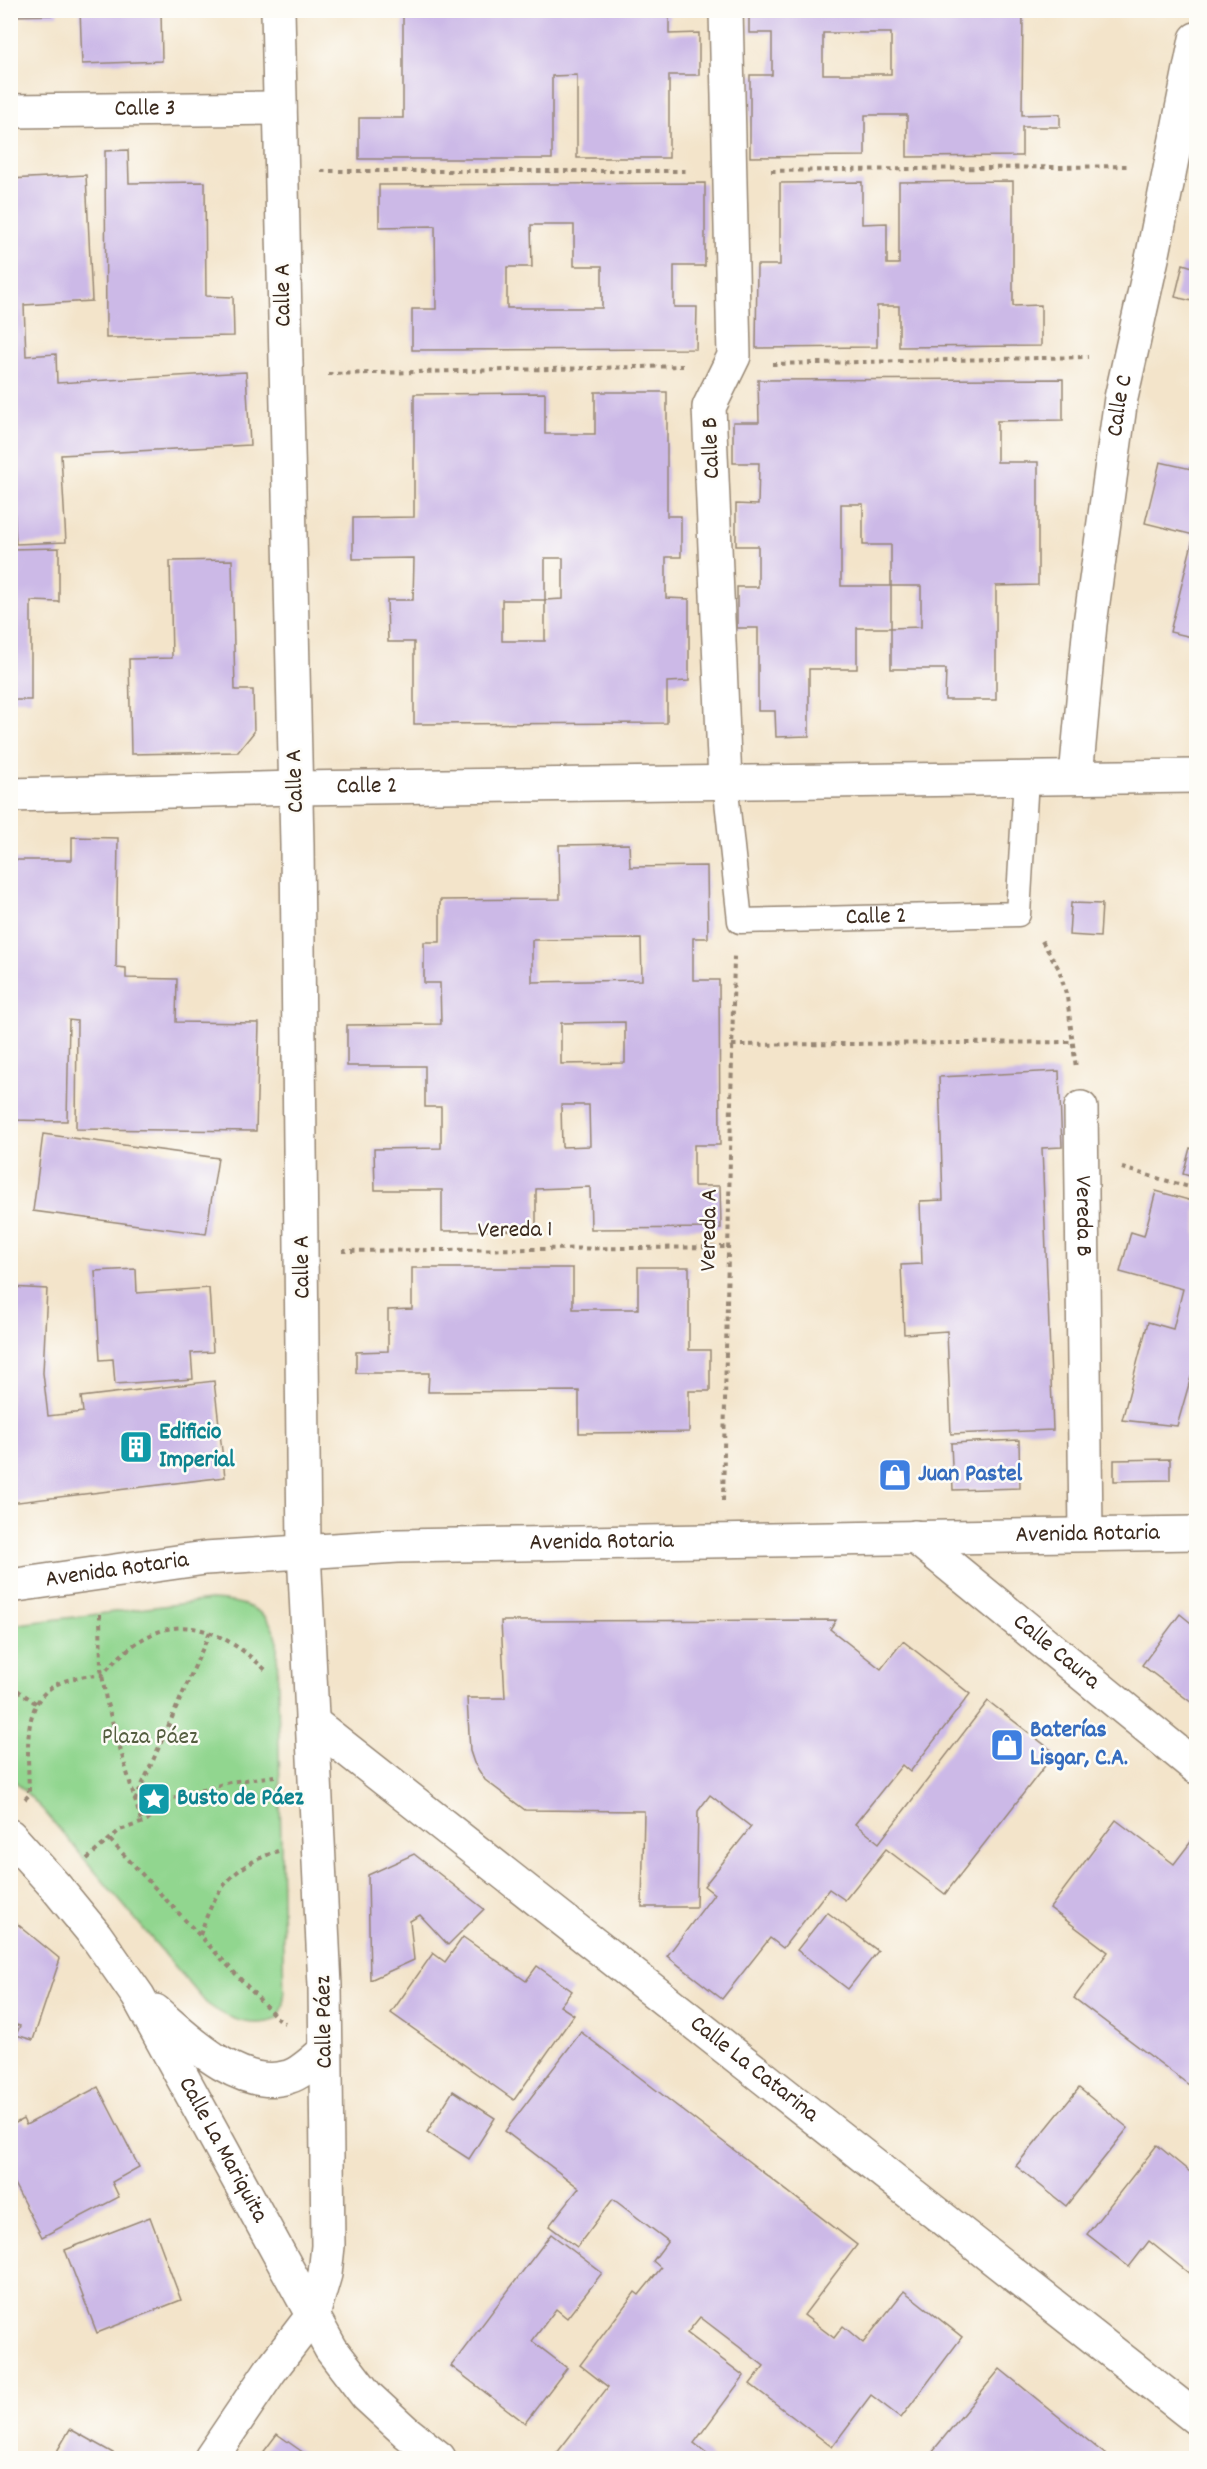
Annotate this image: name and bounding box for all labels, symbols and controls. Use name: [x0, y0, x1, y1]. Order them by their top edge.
street label: Calle 3: [114, 92, 176, 127]
street label: Calle A: [266, 263, 302, 327]
street label: Calle C: [1099, 371, 1143, 439]
street label: Calle B: [694, 416, 730, 480]
street label: Calle A: [278, 749, 314, 813]
street label: Calle 2: [336, 770, 398, 804]
street label: Calle 2: [845, 900, 907, 935]
street label: Vereda B: [1065, 1175, 1100, 1257]
street label: Vereda A: [692, 1188, 728, 1272]
street label: Vereda 1: [477, 1213, 553, 1249]
street label: Calle A: [285, 1235, 321, 1299]
place label: Edificio Imperial: [159, 1416, 235, 1478]
building icon: Edificio Imperial: [118, 1429, 154, 1465]
shop icon: Juan Pastel: [877, 1457, 913, 1493]
place label: Juan Pastel: [918, 1458, 1023, 1492]
street label: Avenida Rotaria: [1015, 1517, 1161, 1553]
street label: Avenida Rotaria: [529, 1524, 675, 1561]
street label: Avenida Rotaria: [43, 1543, 191, 1598]
street label: Calle Caura: [1005, 1606, 1108, 1699]
place label: Baterías Lisgar, C.A.: [1030, 1714, 1128, 1776]
park label: Plaza Páez: [102, 1721, 198, 1755]
shop icon: Baterías Lisgar, C.A.: [989, 1727, 1025, 1763]
place icon: Busto de Páez: [136, 1781, 172, 1817]
place label: Busto de Páez: [177, 1782, 305, 1816]
street label: Calle Páez: [307, 1975, 343, 2069]
street label: Calle La Catarina: [682, 2008, 826, 2132]
street label: Calle La Mariquita: [169, 2071, 276, 2230]

